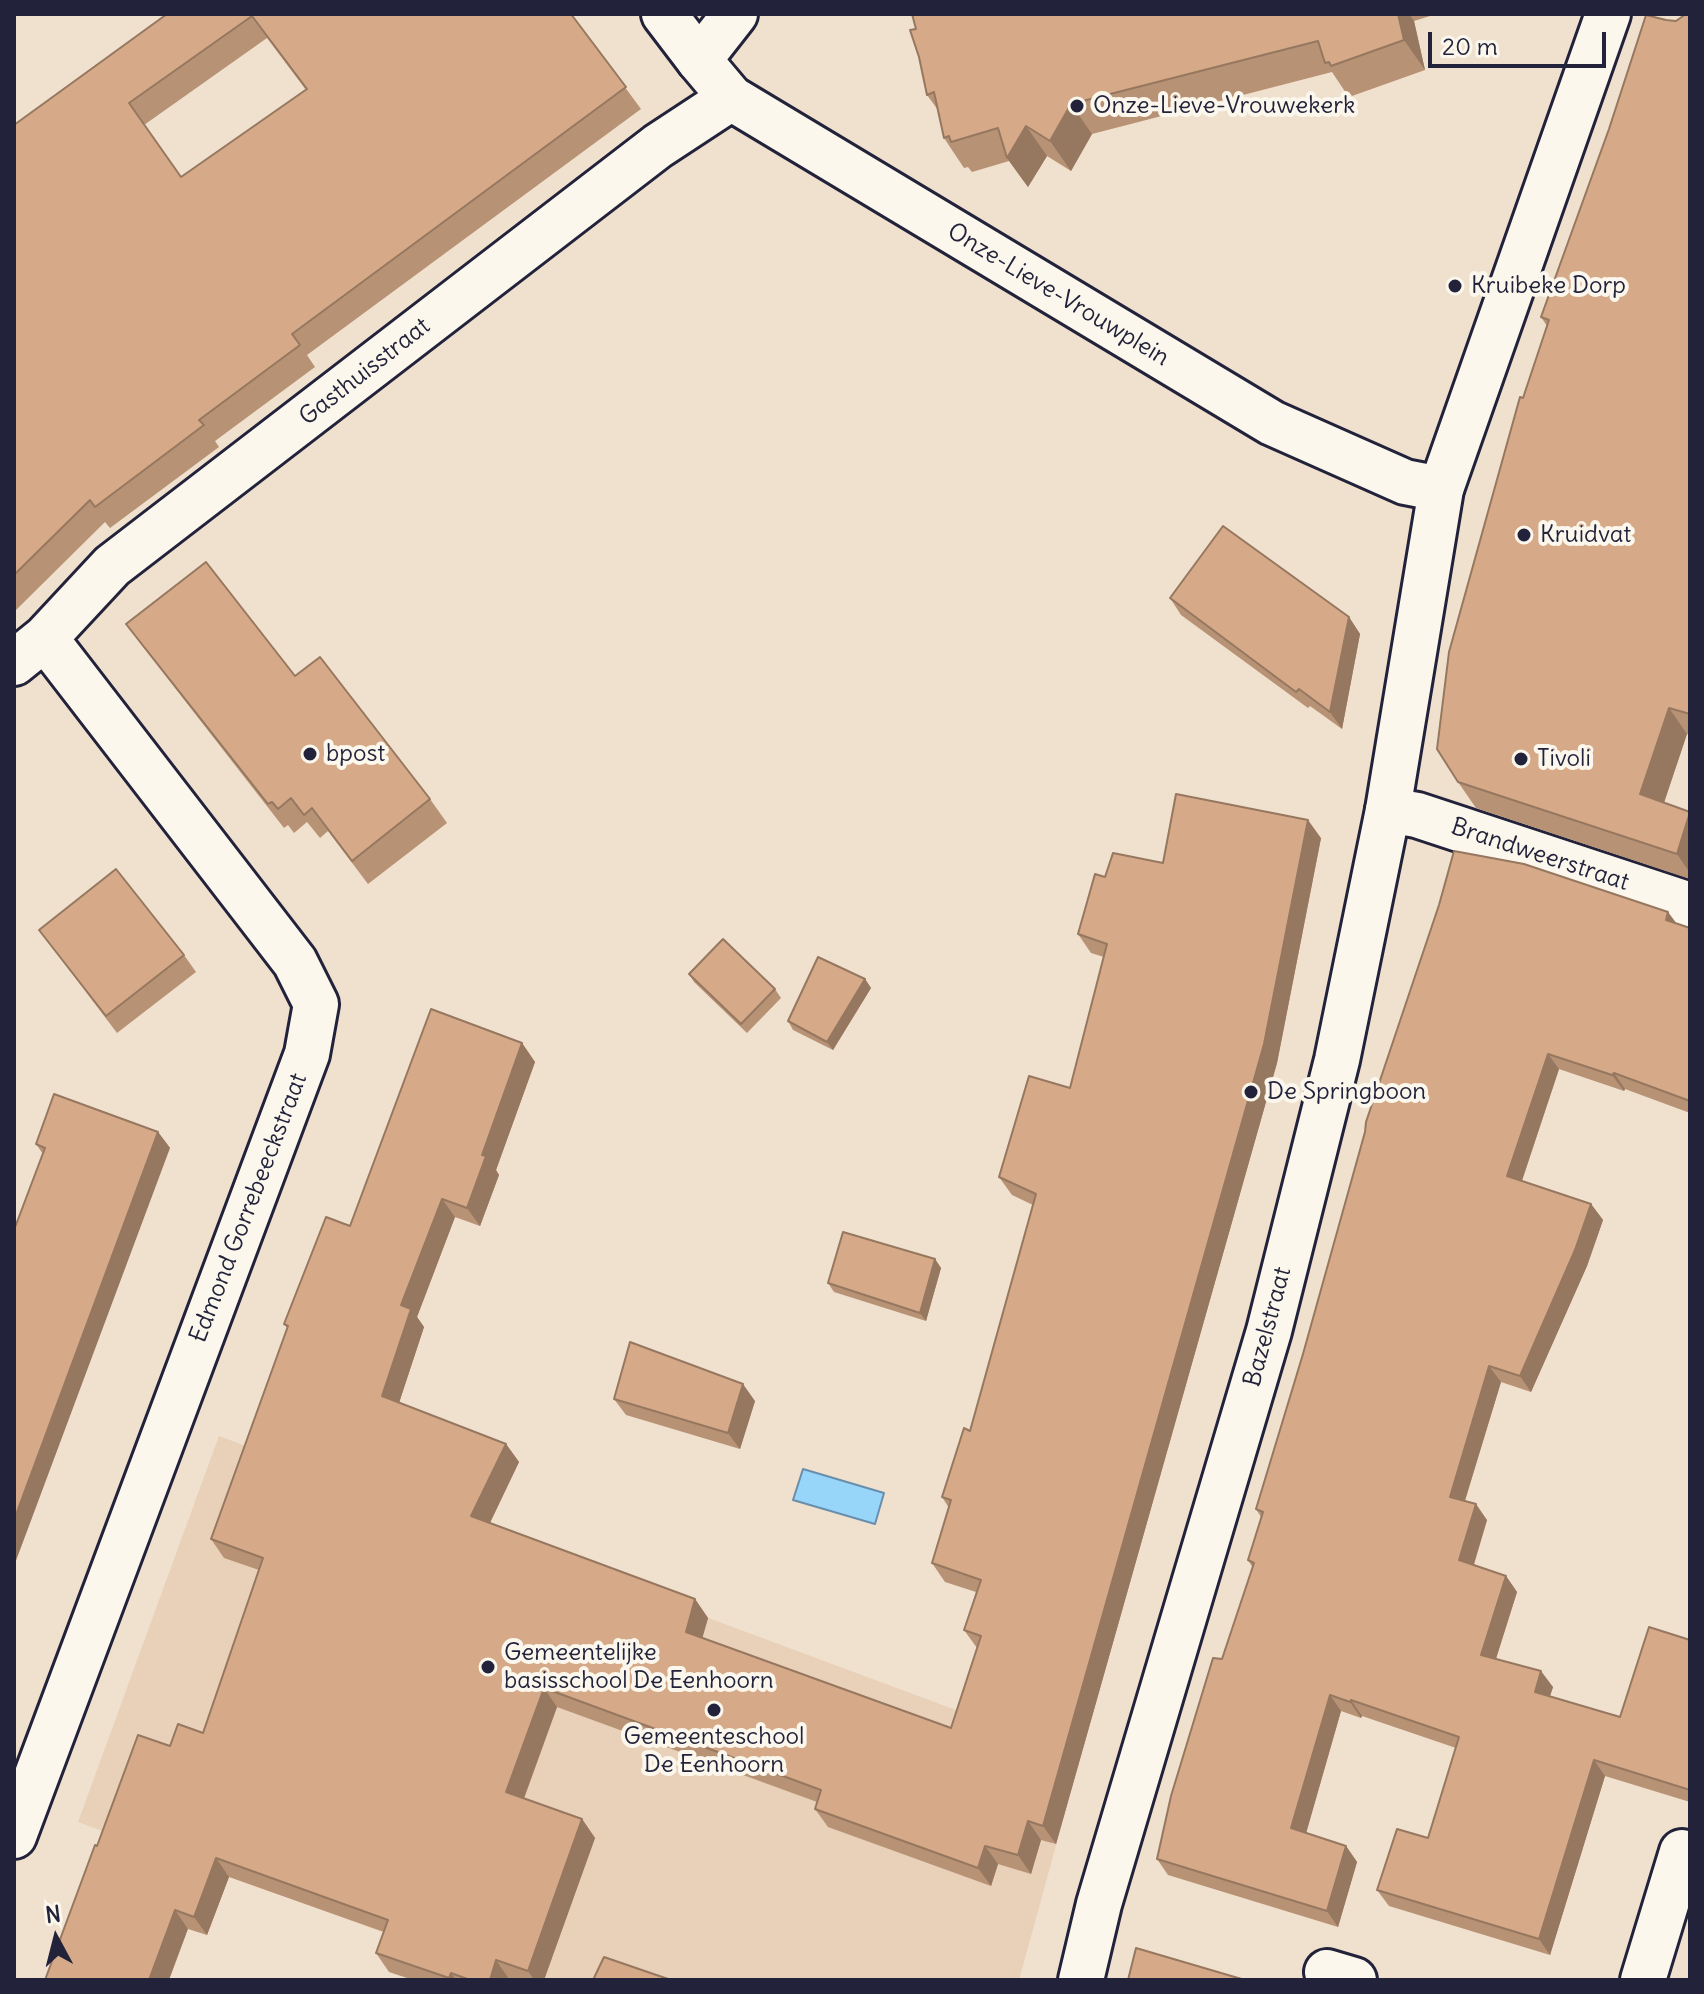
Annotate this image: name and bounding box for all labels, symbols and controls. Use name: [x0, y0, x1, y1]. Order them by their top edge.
scale bar: [1432, 16, 1610, 66]
text: 20 m: [1442, 31, 1498, 61]
place label: Onze-Lieve-Vrouwekerk: [1093, 92, 1355, 120]
marker: Onze-Lieve-Vrouwekerk: [1068, 97, 1086, 115]
street label: Onze-Lieve-Vrouwplein: [942, 217, 1174, 373]
place label: Kruibeke Dorp: [1471, 272, 1626, 300]
marker: Kruibeke Dorp: [1446, 277, 1464, 295]
street label: Gasthuisstraat: [294, 312, 436, 432]
place label: Kruidvat: [1540, 521, 1631, 549]
marker: Kruidvat: [1515, 526, 1533, 544]
place label: bpost: [326, 740, 385, 768]
marker: bpost: [301, 745, 319, 763]
place label: Tivoli: [1537, 745, 1591, 773]
marker: Tivoli: [1512, 750, 1530, 768]
street label: Brandweerstraat: [1447, 813, 1633, 897]
street label: Edmond Gorrebeeckstraat: [184, 1069, 314, 1347]
place label: De Springboon: [1267, 1078, 1426, 1106]
marker: De Springboon: [1242, 1083, 1260, 1101]
street label: Bazelstraat: [1238, 1264, 1298, 1390]
place label: Gemeentelijke basisschool De Eenhoorn: [504, 1639, 774, 1695]
marker: Gemeentelijke basisschool De Eenhoorn: [479, 1658, 497, 1676]
marker: Gemeenteschool De Eenhoorn: [705, 1701, 723, 1719]
place label: Gemeenteschool De Eenhoorn: [624, 1723, 804, 1779]
north arrow: [16, 1898, 96, 1978]
text: N: [44, 1899, 62, 1929]

